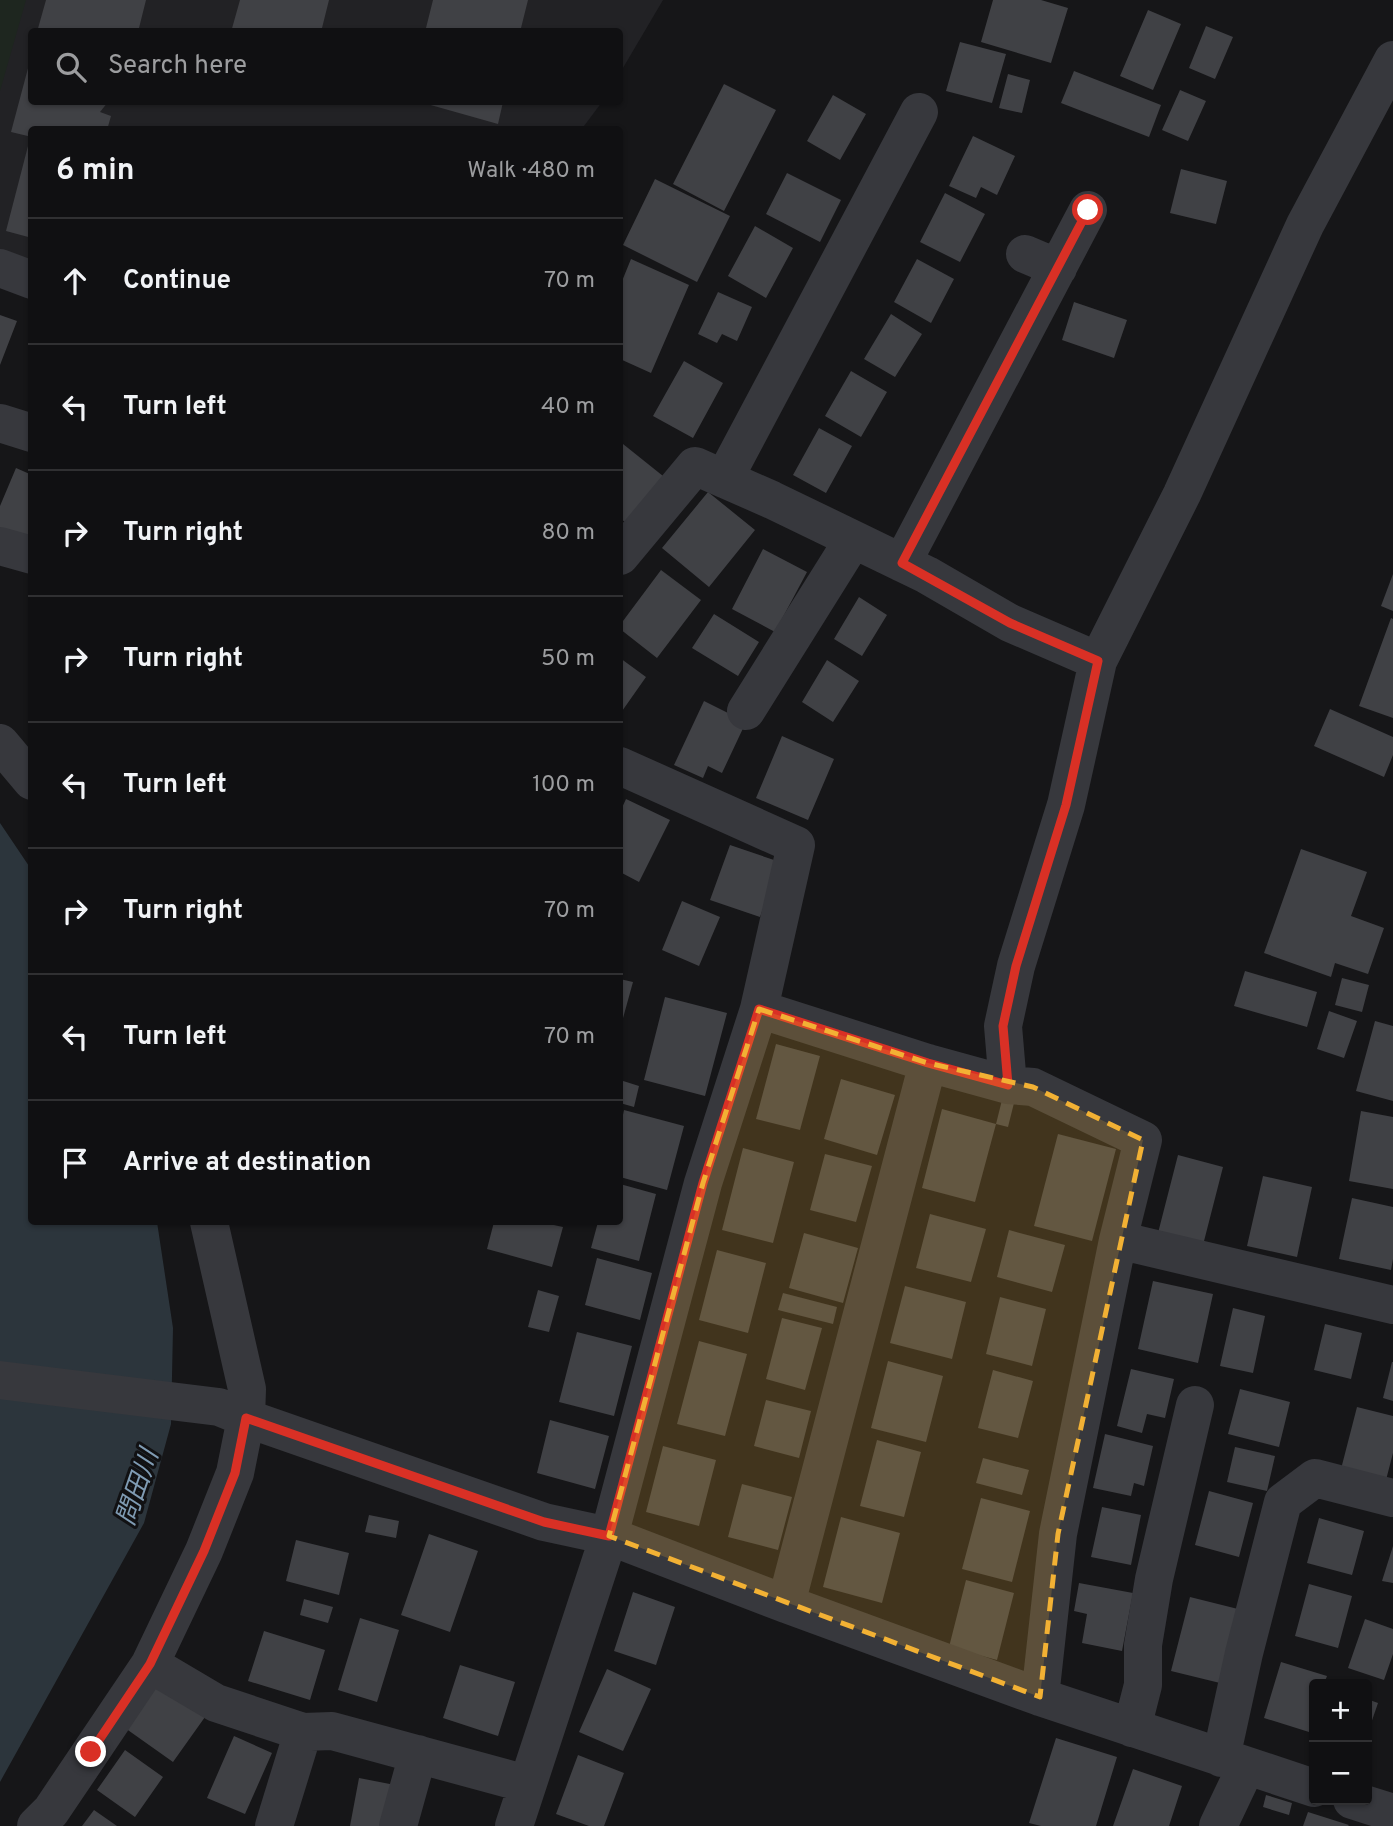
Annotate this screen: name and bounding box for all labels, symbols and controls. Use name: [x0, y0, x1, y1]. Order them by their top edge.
search box: [28, 28, 623, 105]
icon: search: [52, 48, 90, 86]
text: Search here: [108, 50, 247, 83]
text: 6 min: [56, 153, 134, 190]
text: Walk · 480 m: [467, 157, 595, 186]
route start: [1072, 194, 1103, 225]
icon: ahead: [56, 262, 94, 300]
text: Continue: [123, 265, 231, 298]
text: 70 m: [544, 267, 595, 296]
icon: left: [56, 388, 94, 426]
text: Turn left: [123, 391, 227, 424]
text: 40 m: [541, 393, 595, 422]
icon: right: [56, 514, 94, 552]
text: Turn right: [123, 517, 243, 550]
text: 80 m: [542, 519, 595, 548]
icon: right: [56, 640, 94, 678]
text: Turn right: [123, 643, 243, 676]
text: 50 m: [541, 645, 595, 674]
icon: left: [56, 766, 94, 804]
text: Turn left: [123, 769, 227, 802]
text: 100 m: [532, 771, 595, 800]
icon: right: [56, 892, 94, 930]
text: Turn right: [123, 895, 243, 928]
text: 70 m: [544, 897, 595, 926]
icon: left: [56, 1018, 94, 1056]
text: Turn left: [123, 1021, 227, 1054]
text: 70 m: [544, 1023, 595, 1052]
icon: arrive: [56, 1144, 94, 1182]
text: Arrive at destination: [123, 1147, 371, 1180]
water label: 問田川: [111, 1443, 168, 1530]
map controls: [1309, 1679, 1372, 1805]
button: +: [1309, 1679, 1372, 1742]
route end: [75, 1736, 106, 1767]
button: −: [1309, 1742, 1372, 1805]

